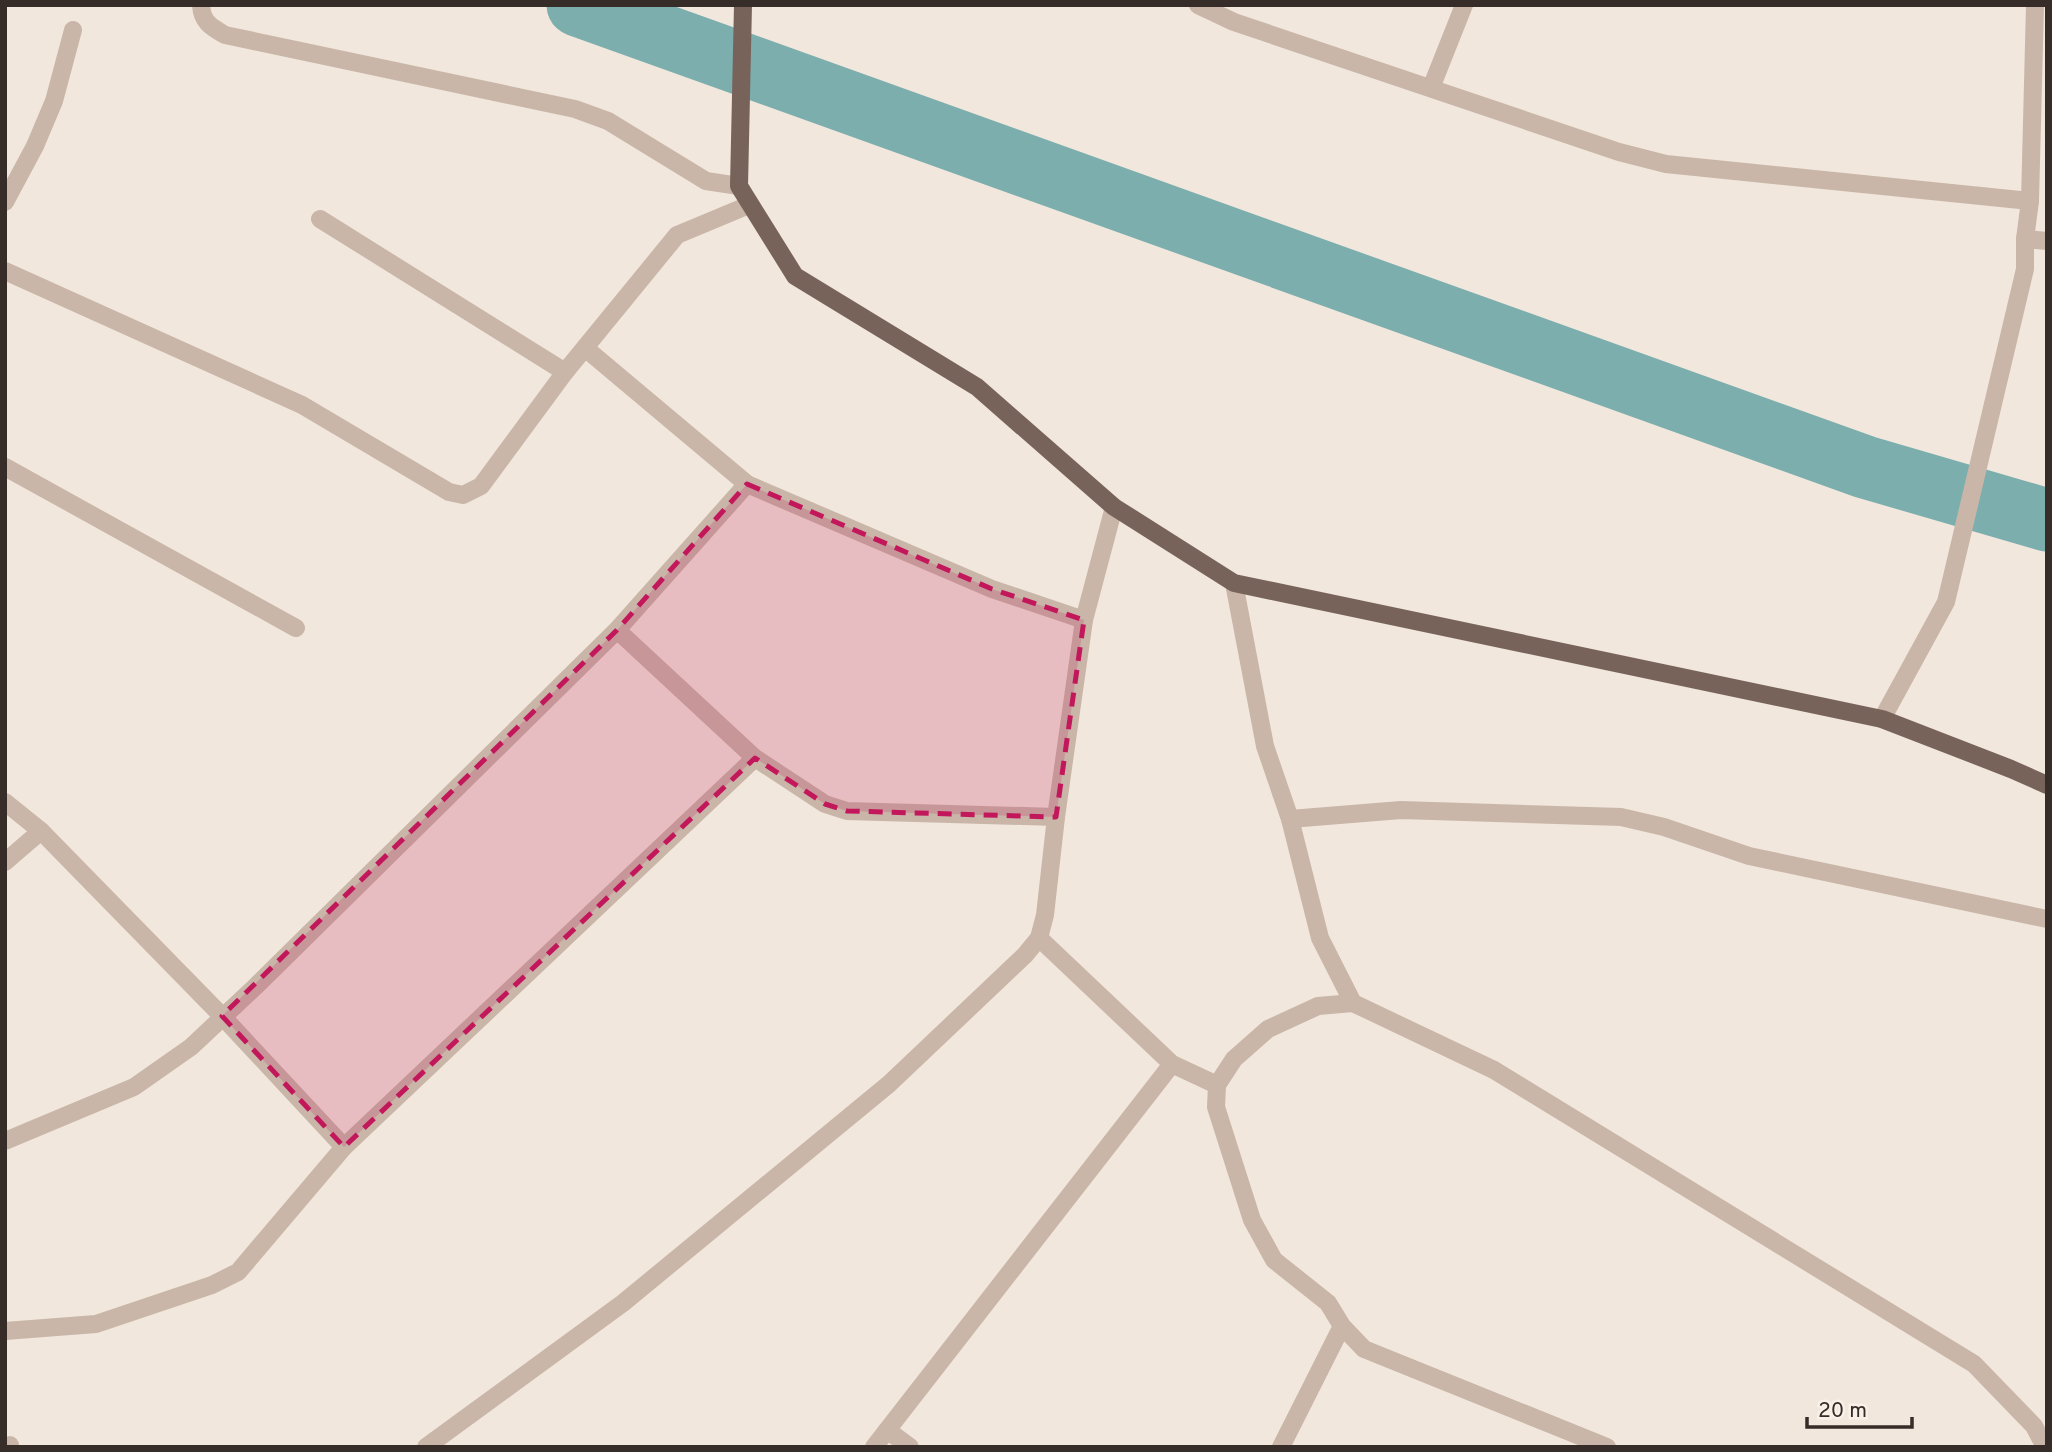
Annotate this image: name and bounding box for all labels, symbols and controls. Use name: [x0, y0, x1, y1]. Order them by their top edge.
scale bar: [1807, 1386, 1912, 1430]
text: 20 m: [1818, 1398, 1867, 1425]

